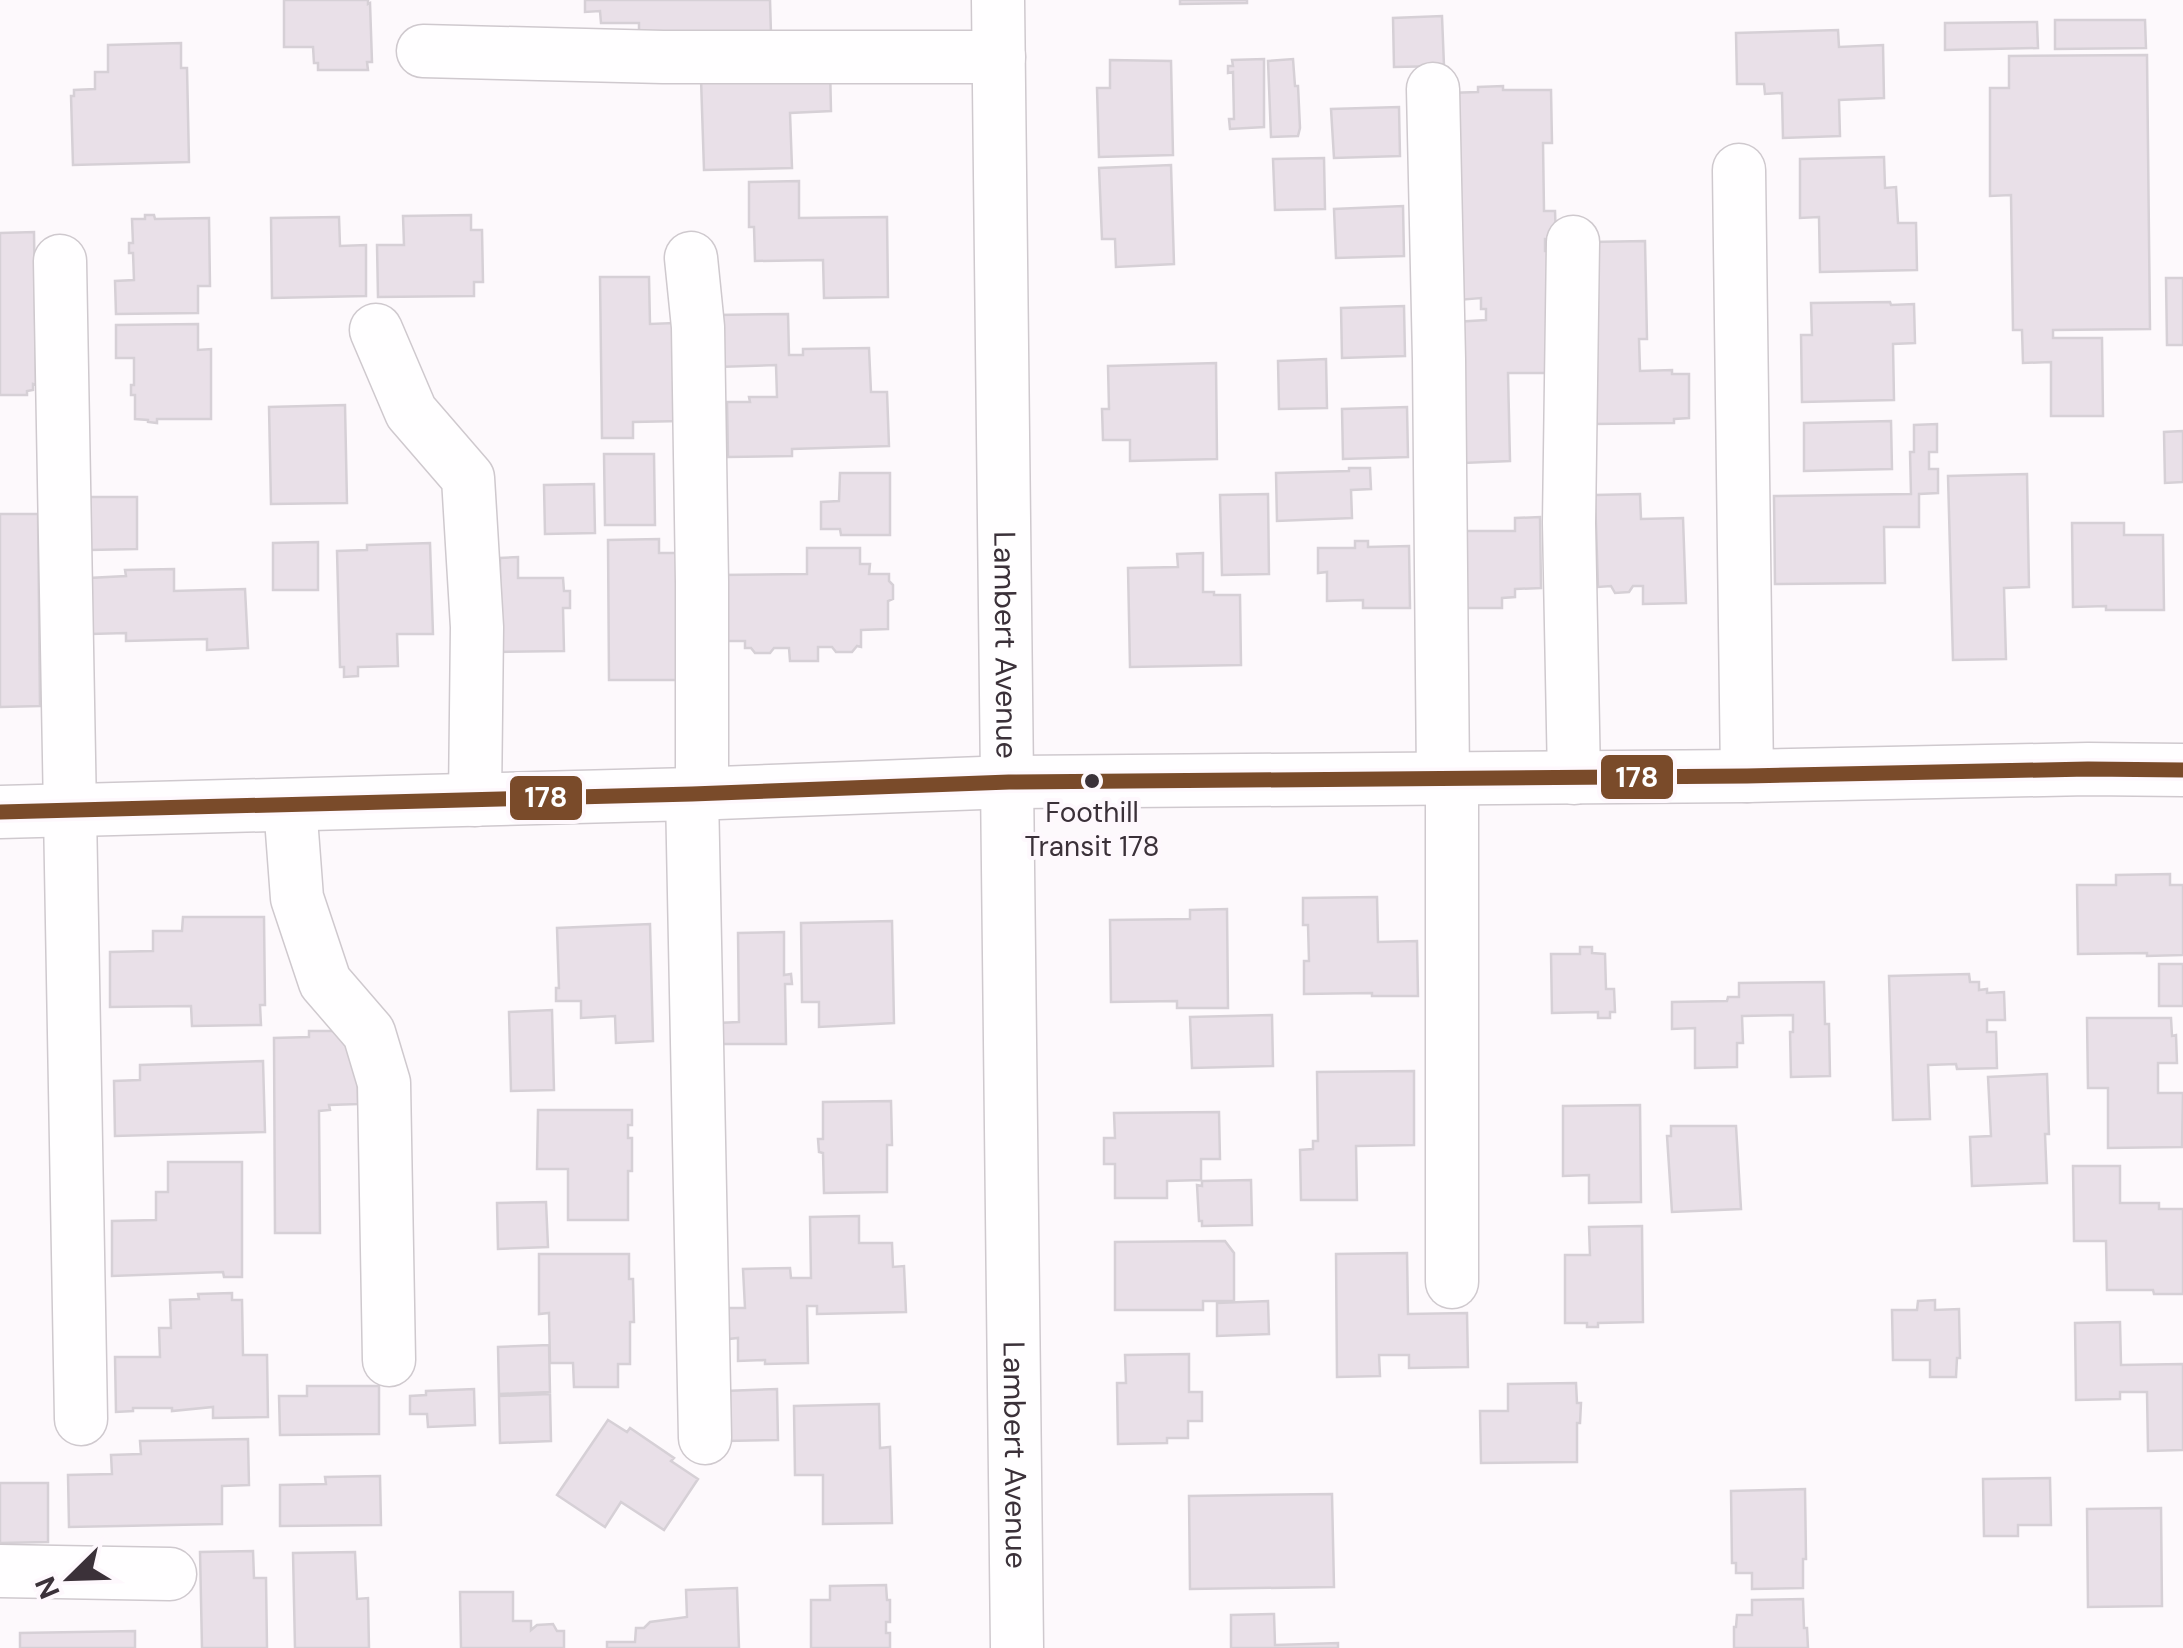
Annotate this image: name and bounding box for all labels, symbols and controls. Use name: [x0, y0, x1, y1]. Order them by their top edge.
street label: Lambert Avenue: [985, 531, 1027, 759]
line badge: 178: [1599, 753, 1675, 801]
text: 178: [1616, 759, 1658, 796]
marker: Foothill Transit 178: [1082, 771, 1102, 791]
line badge: 178: [508, 774, 584, 822]
text: 178: [525, 779, 567, 816]
place label: Foothill Transit 178: [1024, 794, 1160, 865]
street label: Lambert Avenue: [994, 1341, 1036, 1569]
north arrow: [20, 1528, 120, 1628]
text: N: [26, 1571, 68, 1604]

